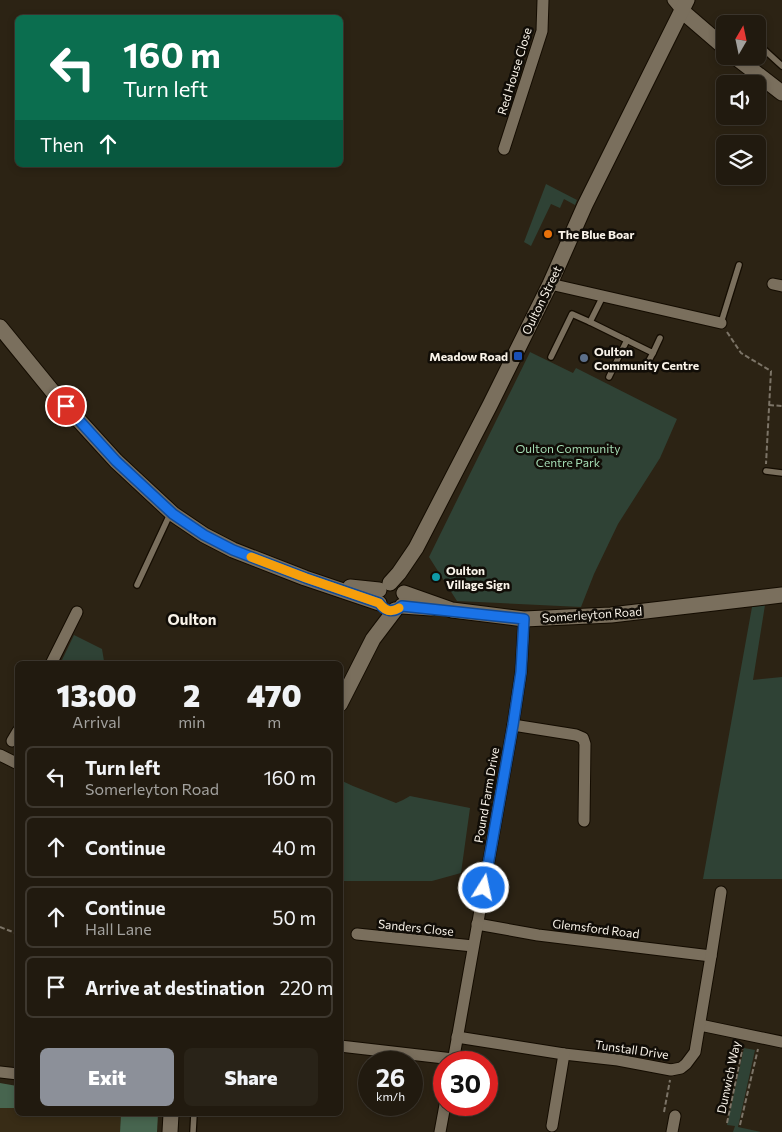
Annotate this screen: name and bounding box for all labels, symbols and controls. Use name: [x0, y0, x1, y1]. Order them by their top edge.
north arrow: [716, 15, 766, 65]
map controls: [716, 15, 766, 185]
street label: Red House Close: [494, 26, 534, 116]
text: 160 m: [123, 32, 221, 75]
icon: left: [40, 35, 105, 100]
text: Turn left: [123, 75, 208, 102]
button: sound: [716, 75, 766, 125]
icon: ahead: [94, 130, 122, 158]
text: Then: [40, 133, 84, 156]
button: layers: [716, 135, 766, 185]
place label: The Blue Boar: [558, 227, 634, 241]
marker: The Blue Boar: [542, 228, 554, 240]
street label: Oulton Street: [518, 263, 564, 337]
place label: Oulton Community Centre: [594, 344, 699, 372]
place label: Meadow Road: [429, 349, 508, 363]
marker: Meadow Road: [512, 350, 524, 362]
marker: Oulton Community Centre: [578, 352, 590, 364]
pin: [45, 385, 87, 427]
icon: arrive: [52, 392, 80, 420]
park label: Oulton Community Centre Park: [516, 441, 620, 469]
place label: Oulton Village Sign: [446, 563, 510, 591]
marker: Oulton Village Sign: [430, 571, 442, 583]
street label: Somerleyton Road: [541, 604, 643, 624]
district label: Oulton: [168, 610, 216, 628]
text: 13:00: [56, 676, 137, 713]
text: 2: [183, 676, 200, 713]
text: 470: [247, 676, 302, 713]
text: Arrival: [72, 712, 121, 731]
text: min: [178, 712, 205, 731]
text: m: [267, 712, 281, 731]
street label: Pound Farm Drive: [471, 746, 501, 844]
text: Turn left: [85, 756, 160, 779]
icon: left: [42, 763, 70, 791]
text: 160 m: [264, 766, 316, 789]
text: Somerleyton Road: [85, 779, 219, 798]
icon: ahead: [42, 833, 70, 861]
text: Continue: [85, 836, 165, 859]
text: 40 m: [272, 836, 316, 859]
position arrow: [457, 861, 509, 913]
text: Continue: [85, 896, 165, 919]
icon: ahead: [42, 903, 70, 931]
text: 50 m: [272, 906, 316, 929]
street label: Sanders Close: [378, 916, 454, 938]
street label: Glemsford Road: [552, 916, 640, 940]
text: Hall Lane: [85, 919, 152, 938]
icon: arrive: [42, 973, 70, 1001]
text: Arrive at destination: [85, 976, 265, 999]
text: 220 m: [280, 976, 333, 999]
street label: Tunstall Drive: [594, 1037, 670, 1061]
street label: Dunwich Way: [713, 1039, 743, 1115]
button: Exit: [40, 1048, 174, 1106]
button: Share: [184, 1048, 318, 1106]
speed limit sign: 30: [433, 1051, 498, 1116]
text: 26: [376, 1062, 405, 1092]
text: km/h: [376, 1089, 405, 1103]

